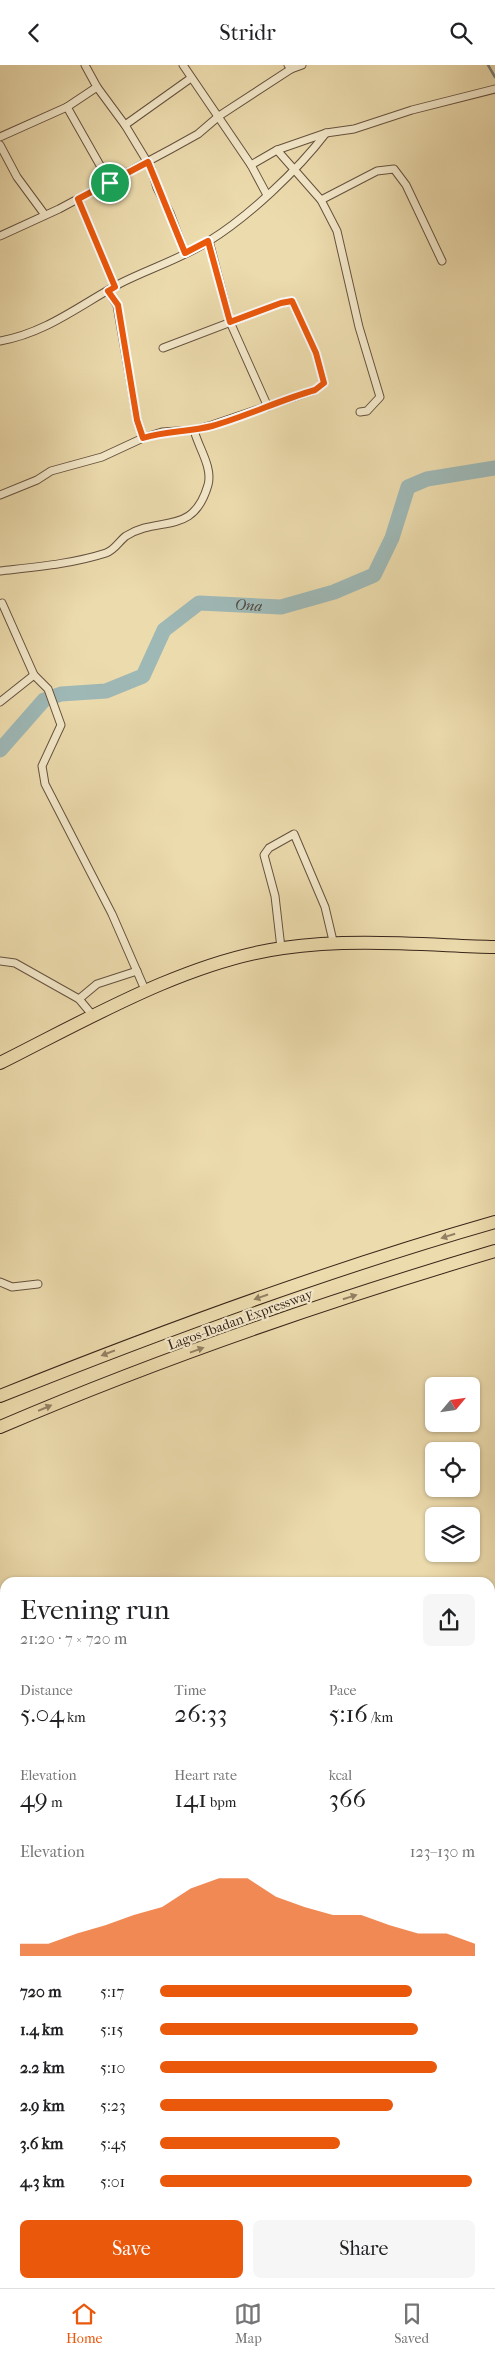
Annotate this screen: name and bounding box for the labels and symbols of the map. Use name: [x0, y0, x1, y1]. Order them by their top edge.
pin: [89, 162, 131, 204]
water label: Ona: [234, 596, 263, 615]
one-way arrow: [441, 1233, 456, 1241]
street label: Lagos-Ibadan Expressway: [165, 1285, 316, 1354]
one-way arrow: [343, 1292, 358, 1300]
one-way arrow: [253, 1294, 268, 1302]
one-way arrow: [190, 1346, 205, 1354]
one-way arrow: [100, 1349, 115, 1357]
north arrow: [425, 1377, 480, 1433]
one-way arrow: [38, 1403, 52, 1411]

